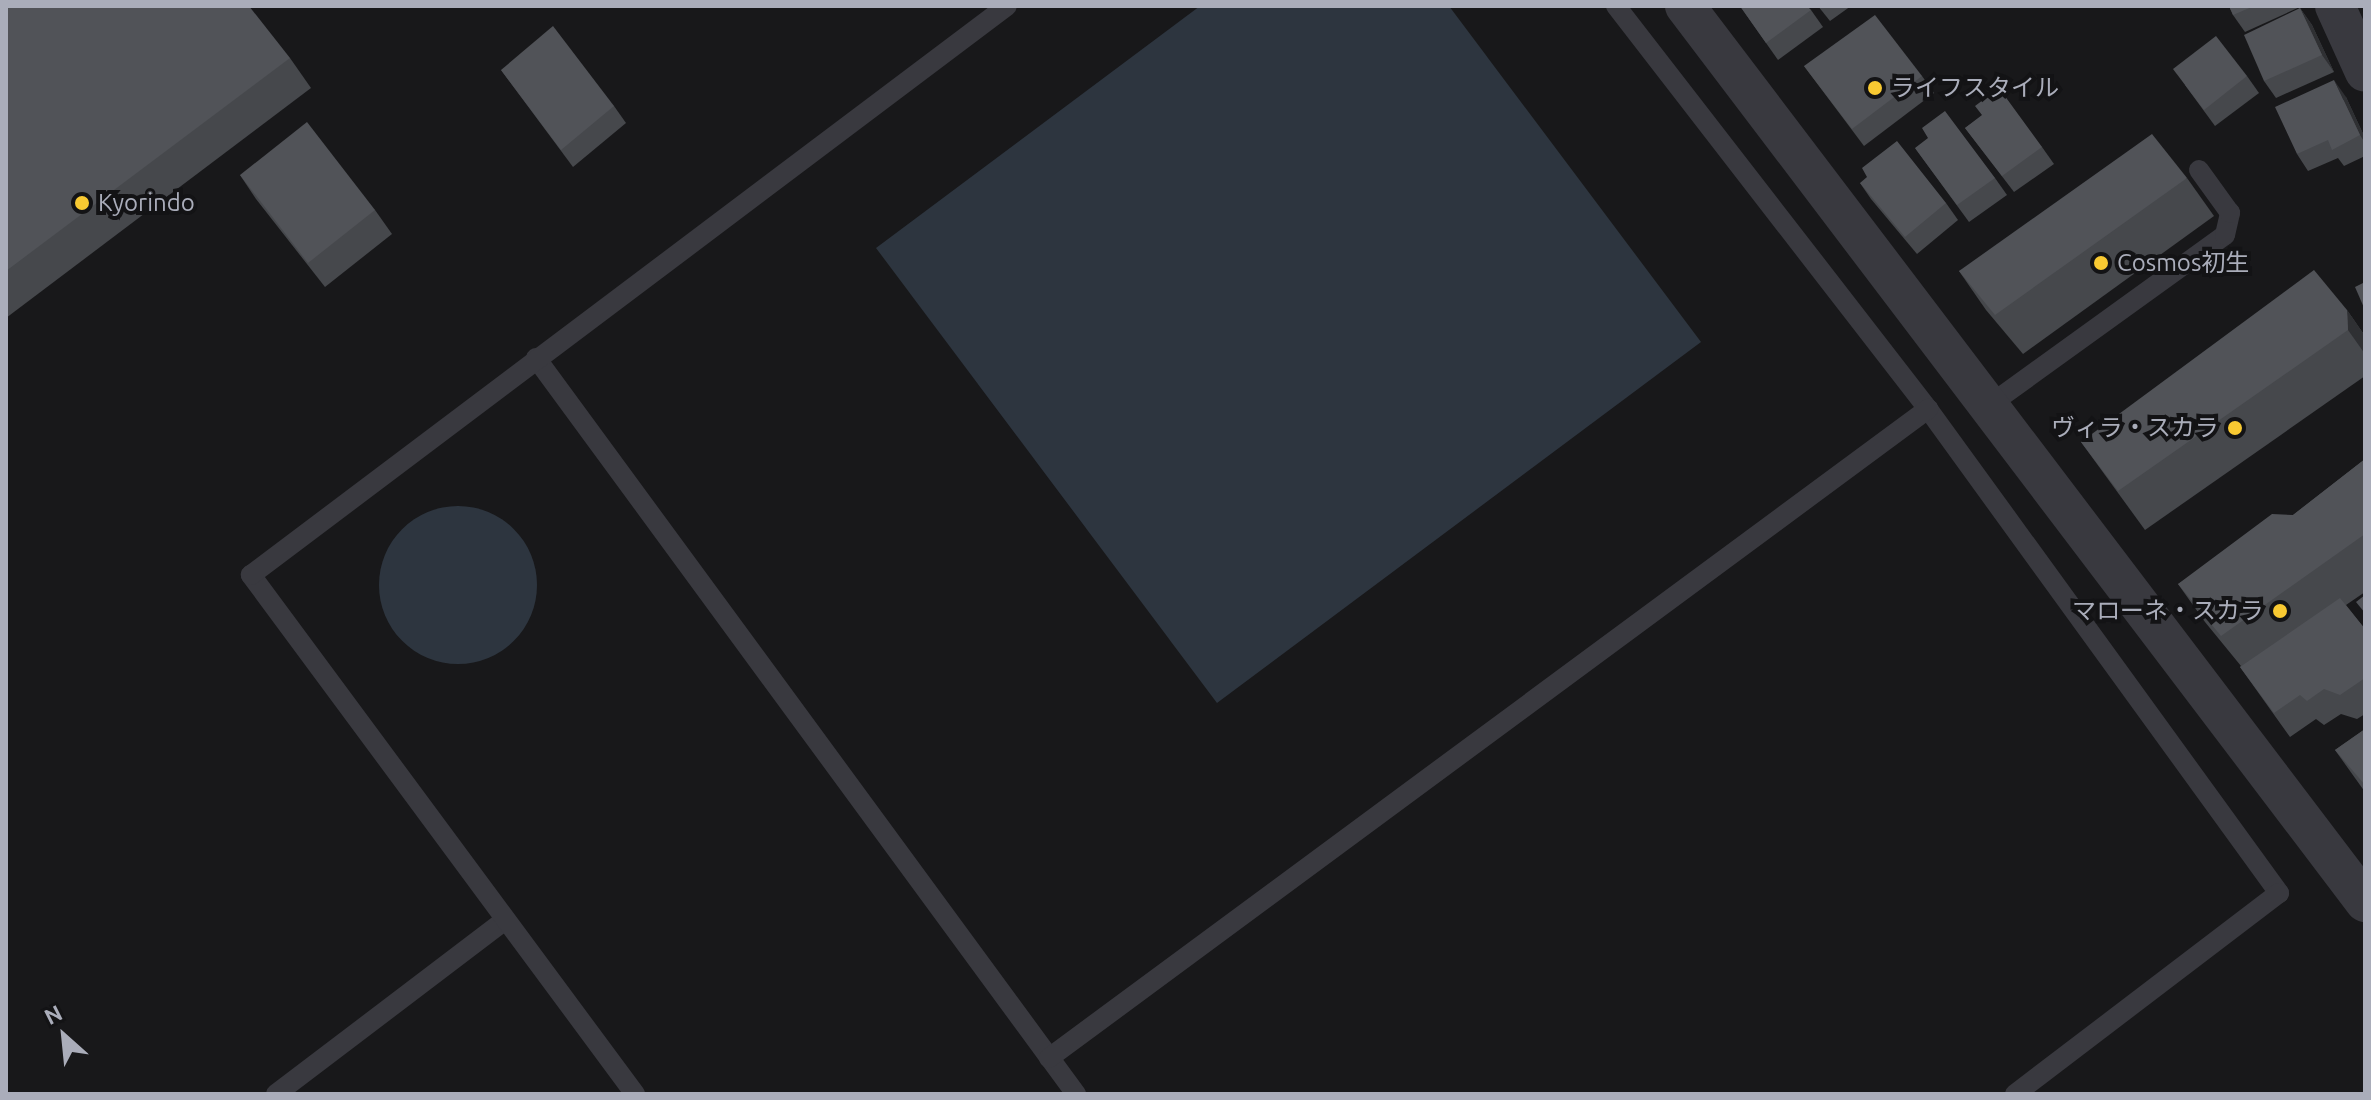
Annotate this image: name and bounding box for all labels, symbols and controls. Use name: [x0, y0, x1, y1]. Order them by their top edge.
place label: ライフスタイル: [1891, 74, 2059, 102]
marker: ライフスタイル: [1866, 79, 1884, 97]
place label: Kyorindo: [98, 189, 195, 217]
marker: Kyorindo: [73, 194, 91, 212]
place label: Cosmos初生: [2117, 249, 2249, 277]
marker: Cosmos初生: [2092, 254, 2110, 272]
place label: ヴィラ・スカラ: [2051, 414, 2219, 442]
marker: ヴィラ・スカラ: [2226, 419, 2244, 437]
place label: マローネ・スカラ: [2072, 597, 2264, 625]
marker: マローネ・スカラ: [2271, 602, 2289, 620]
north arrow: [24, 996, 104, 1076]
text: N: [40, 999, 66, 1029]

